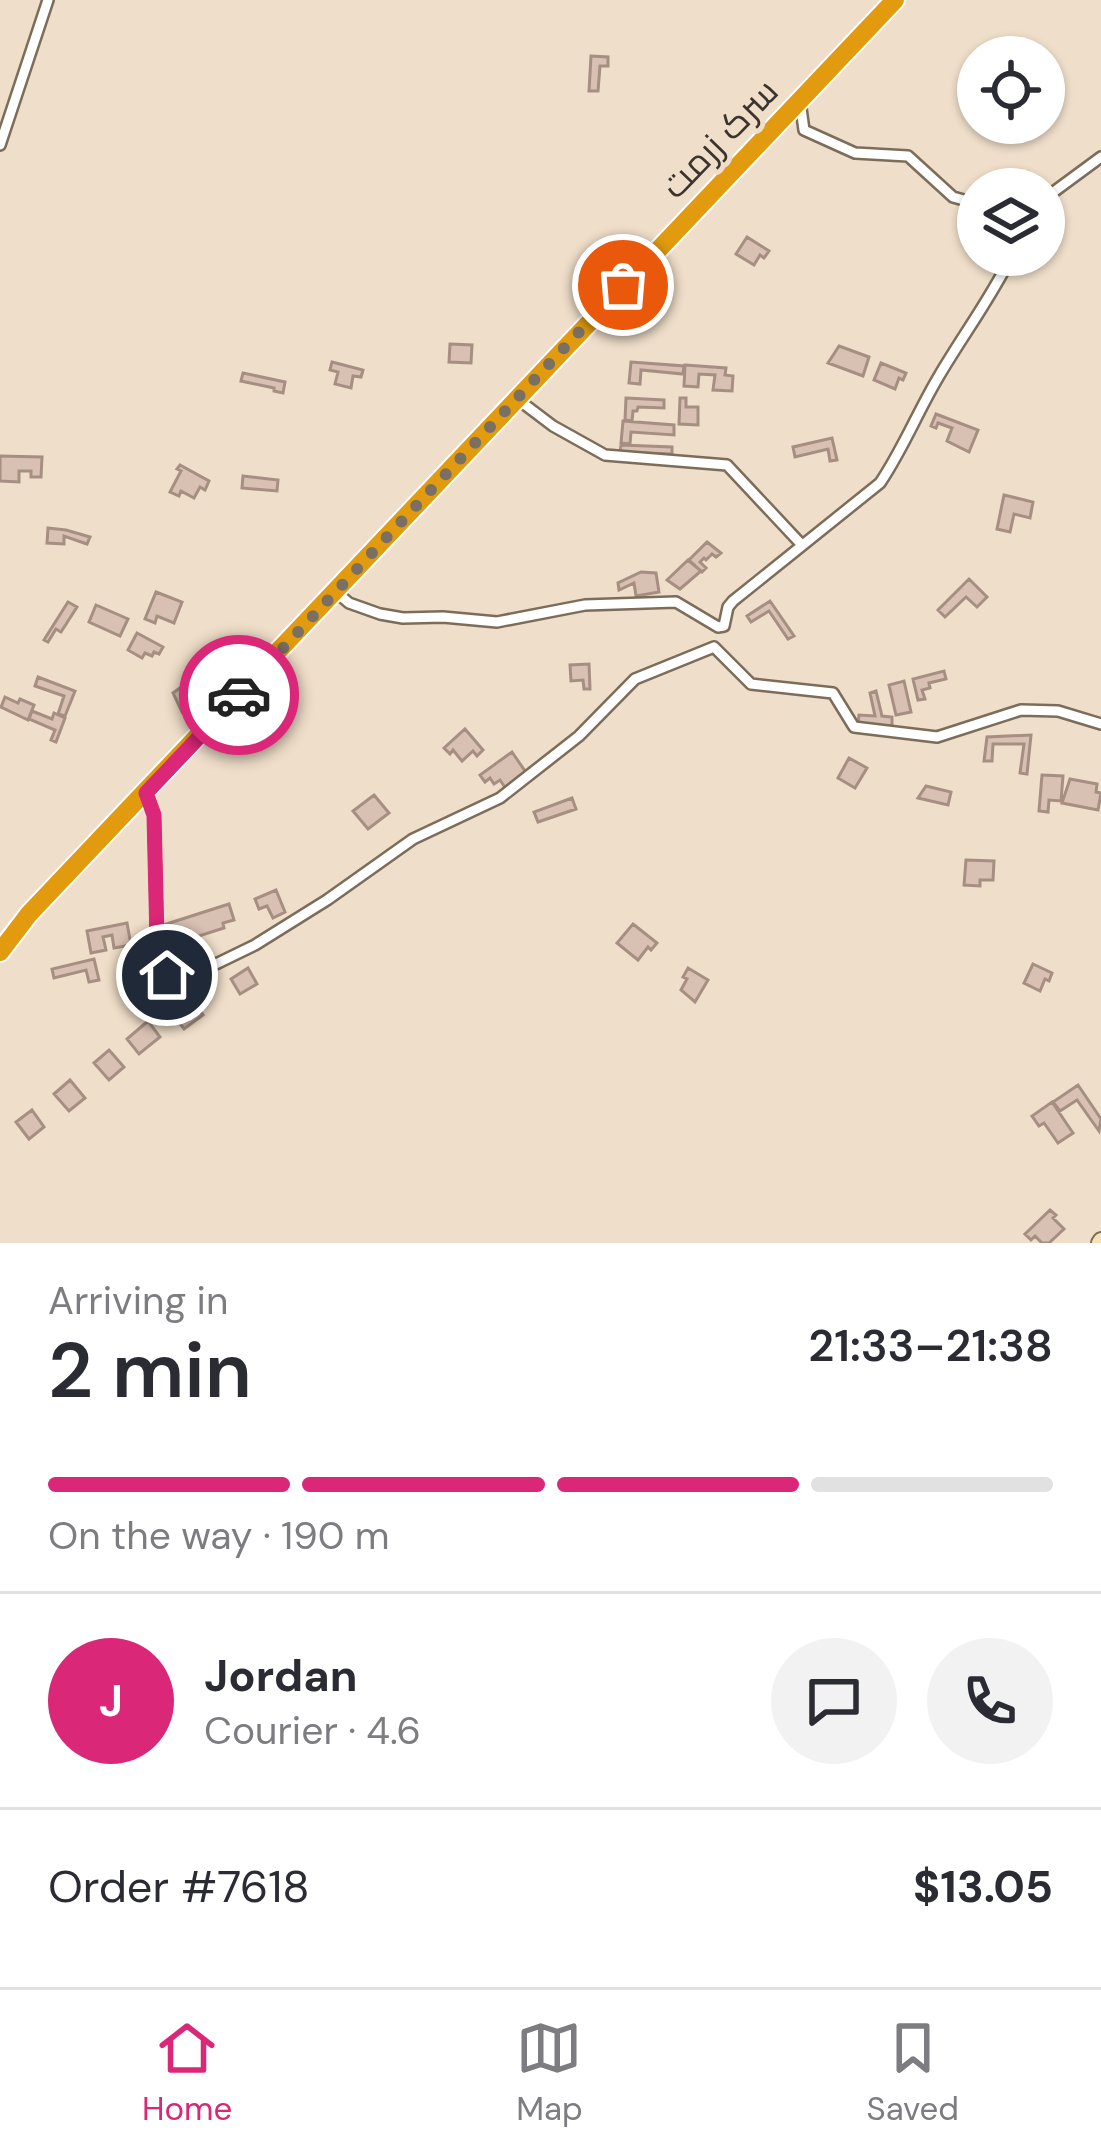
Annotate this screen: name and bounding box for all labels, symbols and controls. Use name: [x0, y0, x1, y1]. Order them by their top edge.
map controls: [957, 36, 1065, 276]
button: locate: [957, 36, 1065, 144]
street label: سرک زرمت: [651, 68, 788, 208]
button: layers: [957, 168, 1065, 276]
pin: [572, 234, 674, 336]
icon: bag: [590, 252, 656, 318]
courier: [179, 635, 299, 755]
icon: car: [206, 662, 272, 728]
pin: [116, 924, 218, 1026]
icon: home: [134, 942, 200, 1008]
text: Arriving in: [48, 1275, 228, 1326]
text: 21:33–21:38: [808, 1316, 1053, 1375]
text: 2 min: [48, 1320, 252, 1421]
text: On the way · 190 m: [48, 1510, 389, 1561]
button: chat: [771, 1638, 897, 1764]
button: phone: [927, 1638, 1053, 1764]
text: Jordan: [204, 1646, 357, 1705]
text: J: [99, 1671, 123, 1730]
text: Courier · 4.6: [204, 1705, 421, 1756]
text: Order #7618: [48, 1857, 310, 1916]
text: $13.05: [913, 1857, 1053, 1916]
tab: Home: [142, 2015, 232, 2130]
tab: Map: [516, 2015, 583, 2130]
tab: Saved: [867, 2015, 959, 2130]

